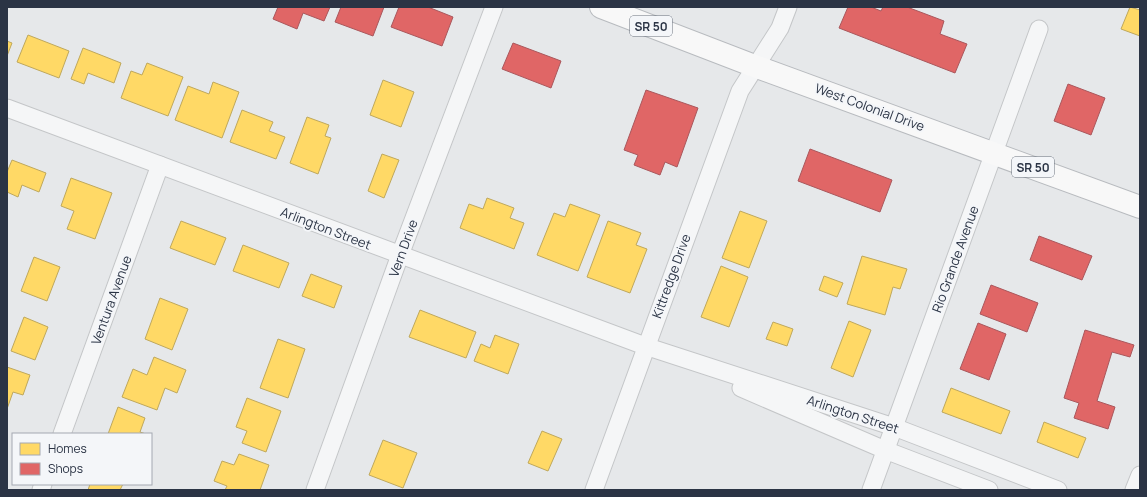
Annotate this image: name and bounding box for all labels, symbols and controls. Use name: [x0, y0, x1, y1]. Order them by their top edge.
road number: SR 50: [630, 16, 672, 36]
street label: West Colonial Drive: [813, 79, 928, 135]
road number: SR 50: [1012, 157, 1054, 177]
street label: Arlington Street: [278, 202, 374, 254]
street label: Rio Grande Avenue: [927, 203, 983, 315]
street label: Vern Drive: [384, 216, 422, 279]
street label: Kittredge Drive: [647, 231, 695, 321]
street label: Ventura Avenue: [86, 252, 136, 347]
street label: Arlington Street: [805, 391, 901, 437]
legend: [12, 433, 152, 485]
text: Homes: [48, 440, 87, 457]
text: Shops: [48, 460, 83, 477]

